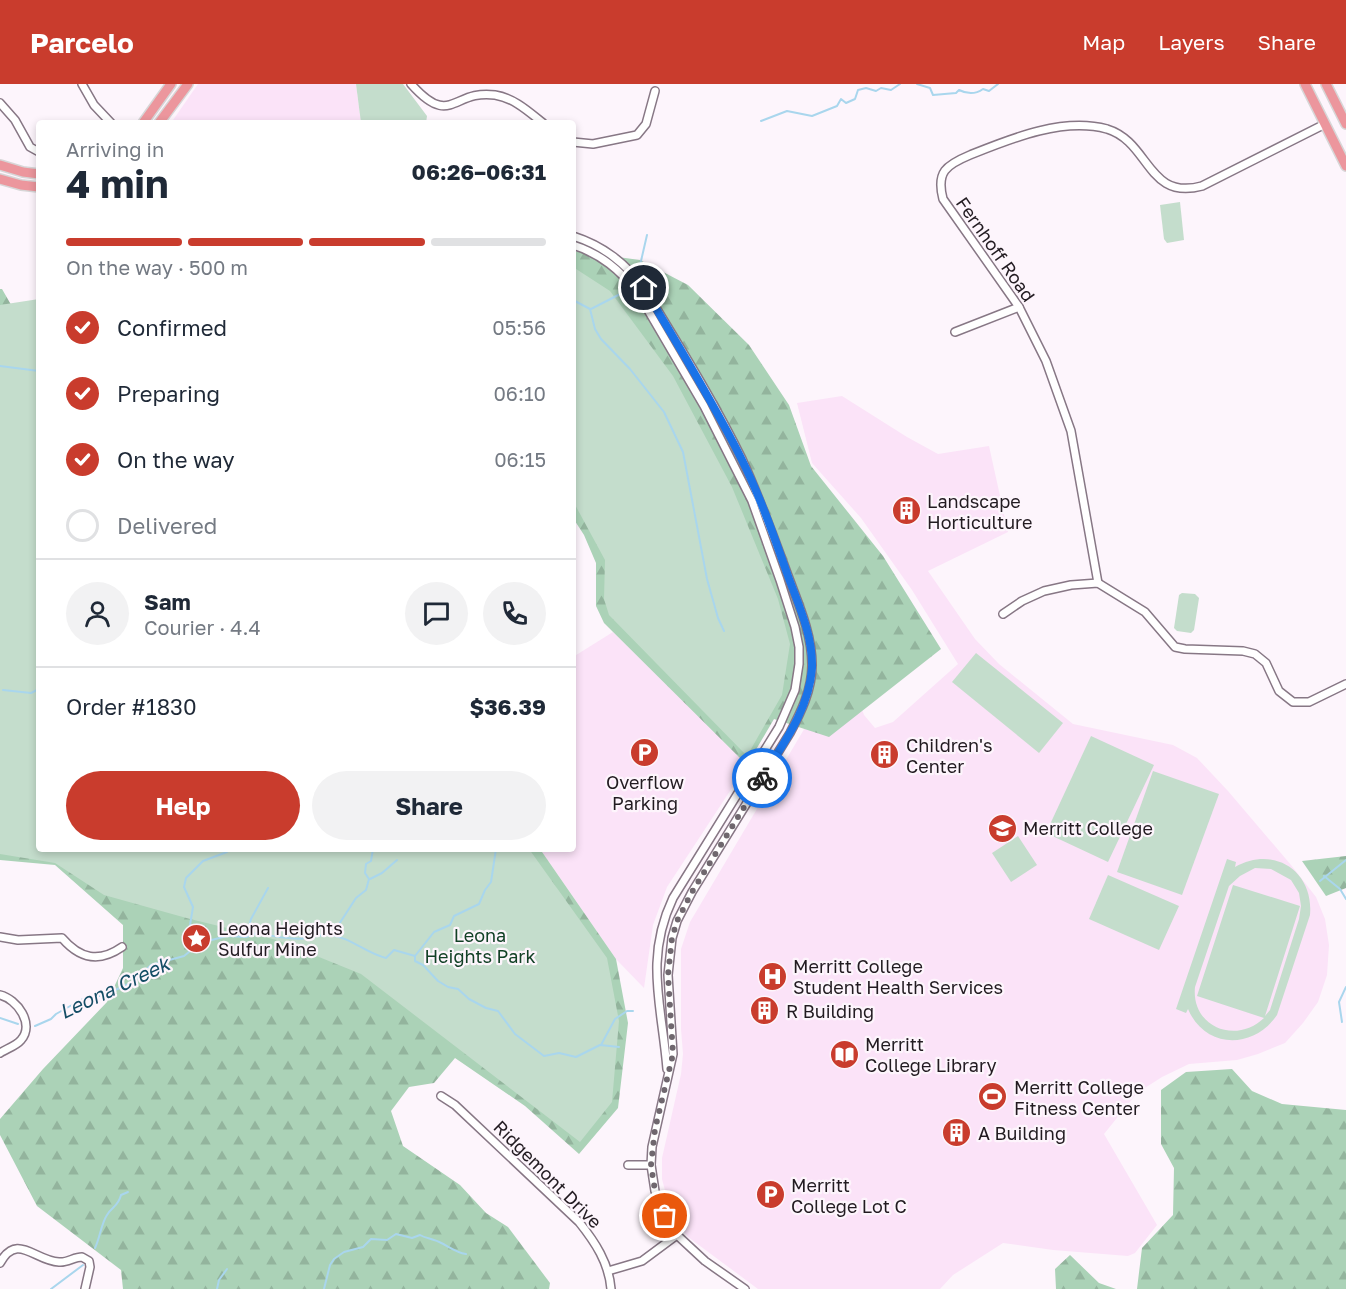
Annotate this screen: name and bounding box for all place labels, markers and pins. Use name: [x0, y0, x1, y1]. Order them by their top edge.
pin: [618, 262, 669, 313]
place label: Landscape Horticulture: [927, 490, 1032, 533]
building icon: Landscape Horticulture: [890, 495, 922, 527]
place label: Children's Center: [906, 734, 992, 777]
parking icon: Overflow Parking: [629, 737, 661, 769]
building icon: Children's Center: [869, 739, 901, 771]
place label: Overflow Parking: [606, 771, 685, 814]
school or university icon: Merritt College: [986, 812, 1018, 844]
place label: Merritt College: [1023, 817, 1153, 839]
place label: Leona Heights Sulfur Mine: [218, 917, 343, 960]
place icon: Leona Heights Sulfur Mine: [181, 922, 213, 954]
place label: Merritt College Student Health Services: [793, 955, 1003, 998]
hospital icon: Merritt College Student Health Services: [756, 960, 788, 992]
building icon: R Building: [749, 995, 781, 1027]
place label: R Building: [786, 1000, 874, 1022]
place label: Merritt College Library: [865, 1033, 997, 1076]
library icon: Merritt College Library: [828, 1038, 860, 1070]
place label: Merritt College Fitness Center: [1014, 1076, 1144, 1119]
sports icon: Merritt College Fitness Center: [977, 1081, 1009, 1113]
building icon: A Building: [941, 1117, 973, 1149]
place label: A Building: [978, 1122, 1066, 1144]
place label: Merritt College Lot C: [791, 1174, 907, 1217]
parking icon: Merritt College Lot C: [754, 1179, 786, 1211]
pin: [639, 1190, 690, 1241]

